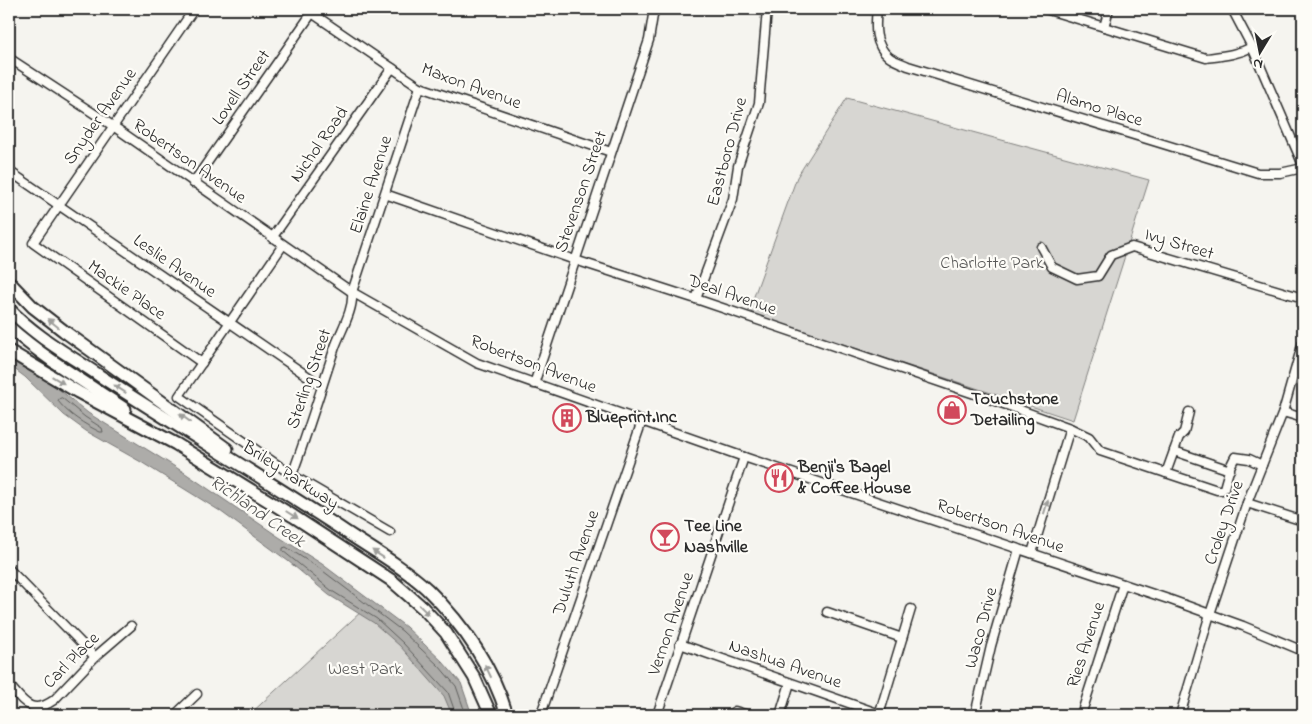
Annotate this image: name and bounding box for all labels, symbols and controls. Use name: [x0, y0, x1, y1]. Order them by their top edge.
north arrow: [1234, 28, 1284, 78]
street label: Lovell Street: [206, 45, 278, 131]
text: N: [1252, 52, 1264, 74]
street label: Maxon Avenue: [417, 57, 526, 117]
street label: Snyder Avenue: [58, 62, 145, 171]
street label: Alamo Place: [1052, 83, 1147, 135]
street label: Eastboro Drive: [701, 94, 755, 209]
street label: Nichol Road: [284, 102, 356, 188]
street label: Robertson Avenue: [127, 113, 252, 212]
street label: Stevenson Street: [549, 128, 615, 256]
street label: Elaine Avenue: [344, 132, 400, 238]
street label: Ivy Street: [1141, 222, 1217, 268]
street label: Leslie Avenue: [127, 229, 222, 306]
park label: Charlotte Park: [940, 251, 1044, 277]
street label: Mackie Place: [81, 254, 171, 328]
street label: Deal Avenue: [683, 268, 781, 324]
one-way arrow: [47, 317, 60, 328]
street label: Sterling Street: [281, 325, 340, 433]
street label: Robertson Avenue: [466, 329, 601, 401]
one-way arrow: [52, 376, 65, 385]
one-way arrow: [113, 384, 127, 394]
place label: Touchstone Detailing: [970, 387, 1059, 435]
shop icon: Touchstone Detailing: [937, 395, 967, 425]
building icon: Blueprint.Inc: [552, 403, 582, 433]
place label: Blueprint.Inc: [585, 405, 678, 431]
one-way arrow: [178, 413, 192, 423]
street label: Briley Parkway: [236, 434, 343, 517]
place label: Benji's Bagel & Coffee House: [797, 455, 912, 502]
restaurant icon: Benji's Bagel & Coffee House: [764, 463, 794, 493]
water label: Richland Creek: [204, 469, 311, 555]
street label: Croley Drive: [1198, 477, 1252, 569]
street label: Robertson Avenue: [933, 493, 1068, 561]
one-way arrow: [1042, 499, 1050, 514]
street label: Duluth Avenue: [547, 506, 607, 620]
one-way arrow: [285, 511, 298, 520]
place label: Tee Line Nashville: [684, 514, 749, 561]
bar icon: Tee Line Nashville: [650, 522, 680, 552]
one-way arrow: [372, 549, 385, 559]
street label: Vernon Avenue: [642, 568, 702, 680]
street label: Waco Drive: [959, 584, 1006, 672]
street label: Ries Avenue: [1061, 598, 1113, 691]
one-way arrow: [418, 603, 430, 615]
street label: Carl Place: [38, 626, 107, 695]
street label: Nashua Avenue: [725, 634, 846, 697]
park label: West Park: [328, 657, 402, 683]
one-way arrow: [484, 663, 492, 678]

